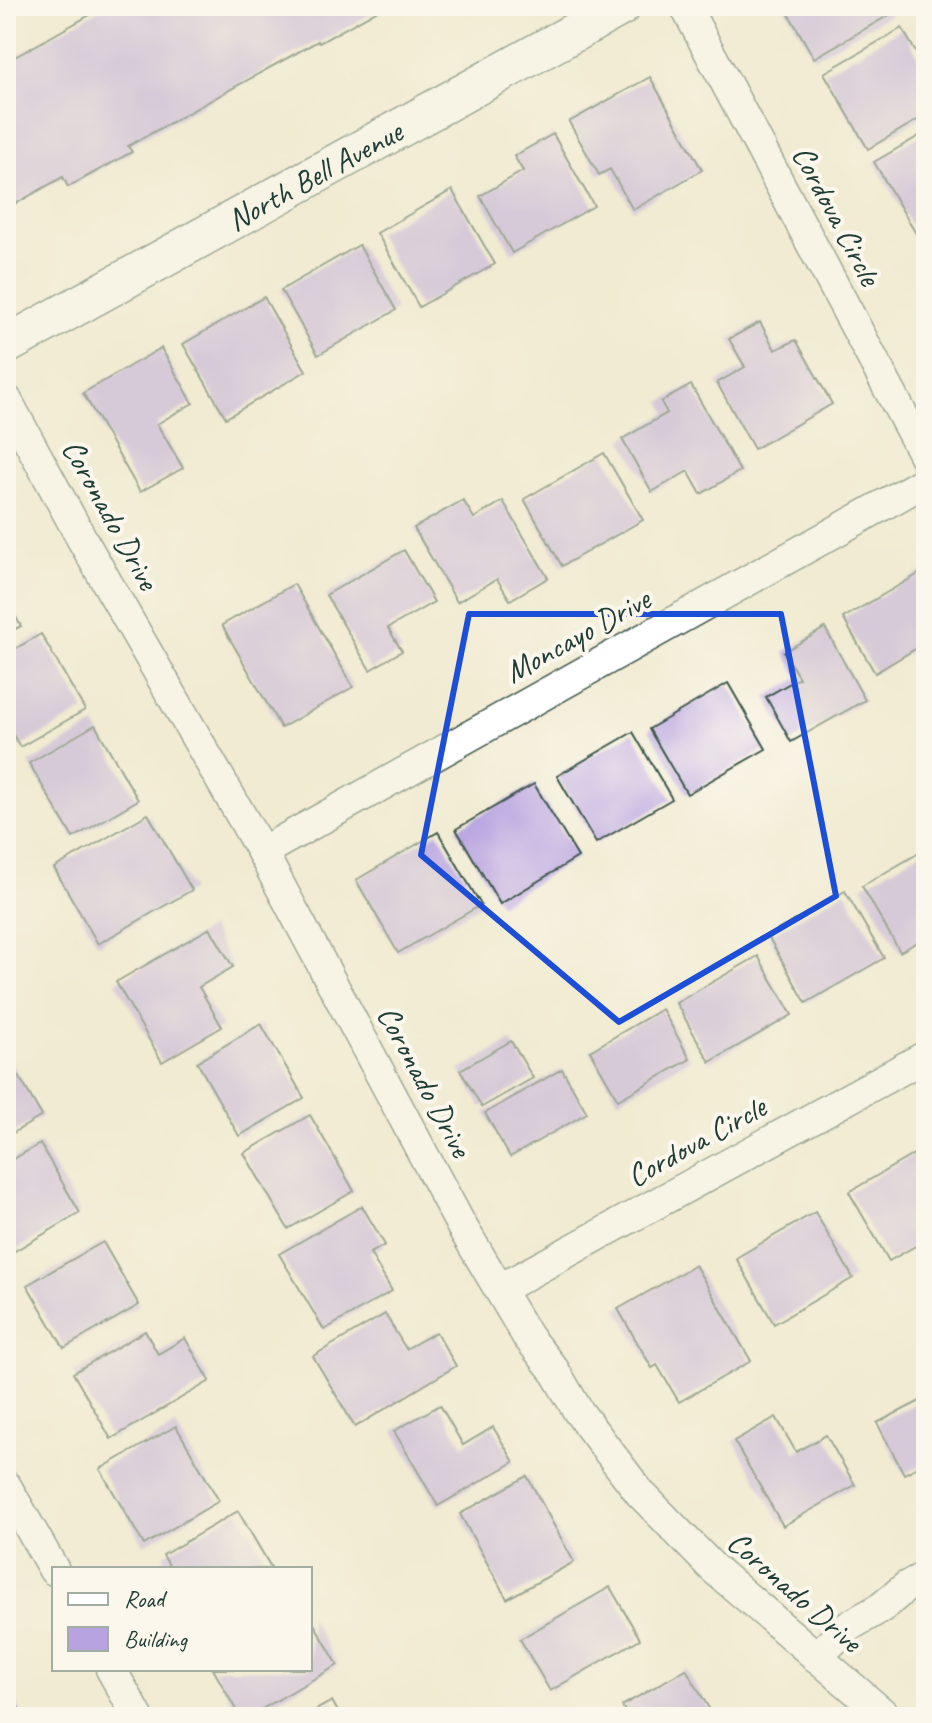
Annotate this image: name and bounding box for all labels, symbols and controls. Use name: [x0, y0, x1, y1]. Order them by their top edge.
street label: North Bell Avenue: [220, 110, 412, 240]
street label: Cordova Circle: [783, 138, 892, 295]
street label: Coronado Drive: [52, 432, 170, 599]
street label: Moncayo Drive: [497, 577, 660, 692]
street label: Coronado Drive: [368, 998, 483, 1166]
street label: Cordova Circle: [619, 1085, 775, 1196]
street label: Coronado Drive: [719, 1522, 873, 1663]
legend: [52, 1567, 312, 1671]
text: Road: [124, 1584, 168, 1614]
text: Building: [124, 1624, 189, 1654]

